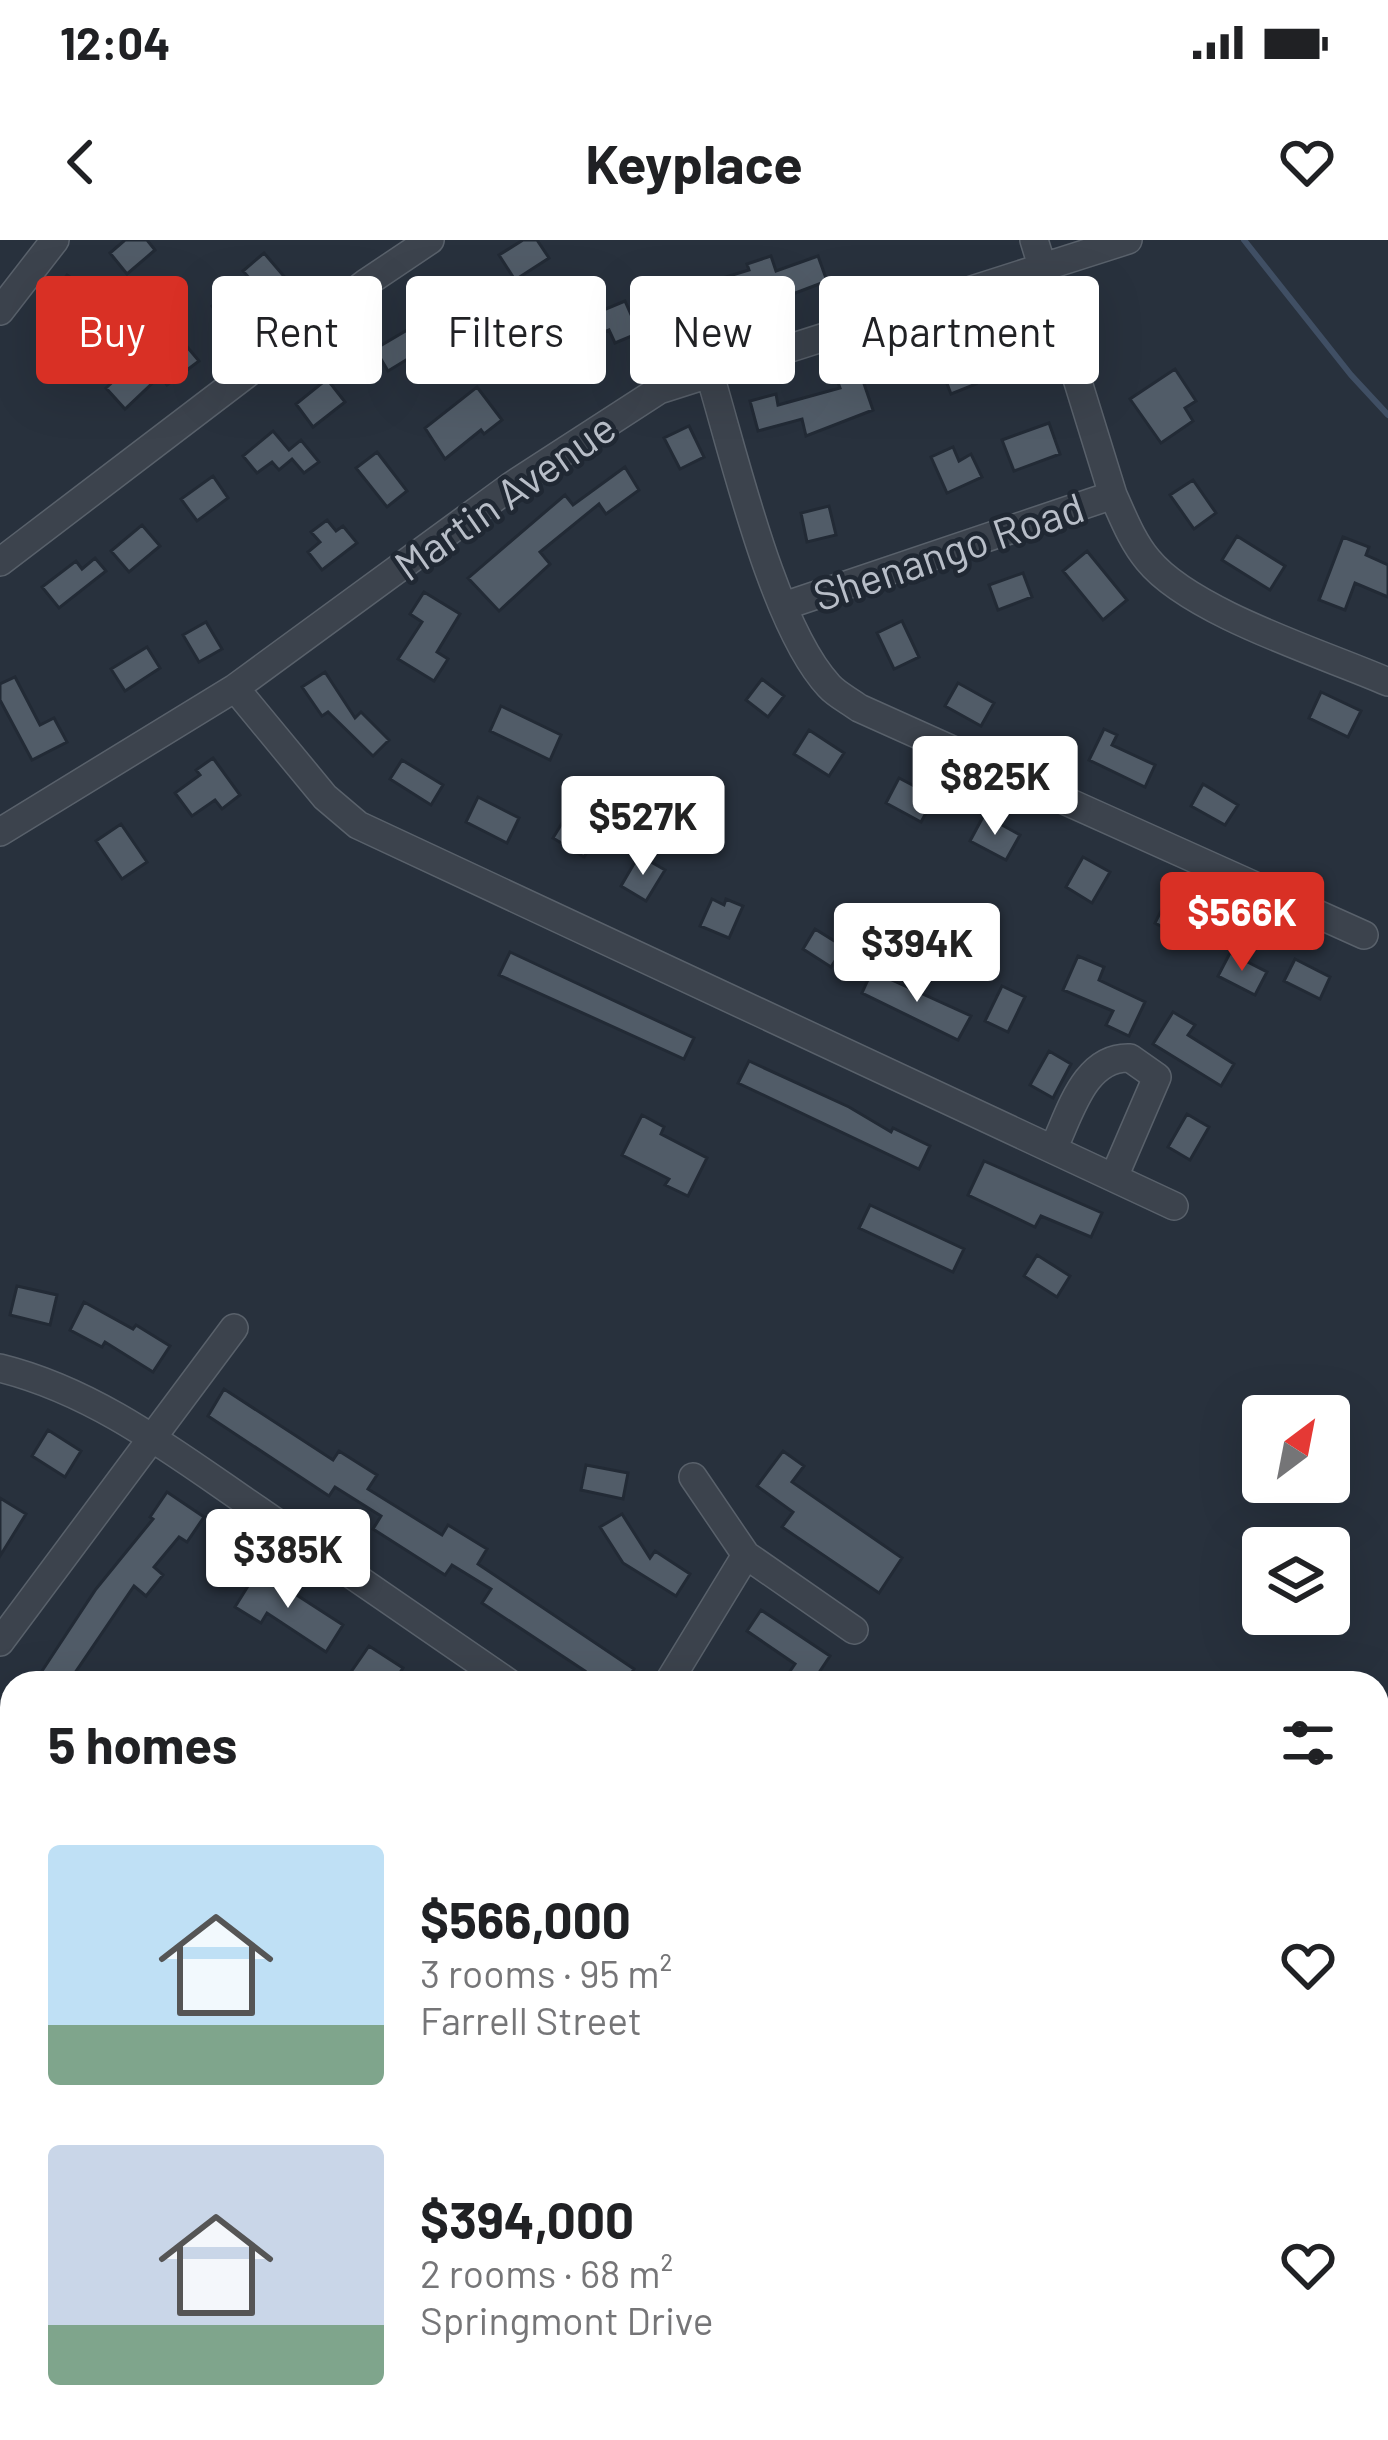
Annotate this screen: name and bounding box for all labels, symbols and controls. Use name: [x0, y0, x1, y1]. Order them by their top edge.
text: 12:04: [60, 15, 170, 69]
icon: back: [48, 129, 114, 195]
icon: heart: [1274, 129, 1340, 195]
text: Keyplace: [585, 130, 803, 195]
chip: Buy: [36, 276, 188, 384]
chip: Rent: [212, 276, 382, 384]
chip: Filters: [406, 276, 606, 384]
chip: New: [630, 276, 795, 384]
chip: Apartment: [819, 276, 1099, 384]
street label: Martin Avenue: [384, 401, 624, 589]
street label: Shenango Road: [806, 480, 1090, 621]
pin: $825K: [911, 736, 1079, 838]
text: $825K: [940, 751, 1050, 798]
pin: $527K: [559, 776, 727, 878]
text: $527K: [589, 791, 697, 838]
pin: $566K: [1158, 872, 1326, 974]
text: $566K: [1187, 887, 1297, 934]
pin: $394K: [833, 903, 1001, 1005]
text: $394K: [861, 918, 973, 965]
north arrow: [1242, 1395, 1350, 1503]
map controls: [1242, 1395, 1350, 1635]
pin: $385K: [204, 1509, 372, 1611]
text: $385K: [233, 1524, 343, 1571]
button: layers: [1242, 1527, 1350, 1635]
icon: filters: [1275, 1710, 1341, 1776]
text: 5 homes: [48, 1713, 237, 1774]
text: $566,000: [420, 1888, 631, 1949]
icon: home: [144, 1893, 288, 2037]
icon: heart: [1275, 1932, 1341, 1998]
text: 3 rooms · 95 m²: [420, 1949, 672, 1996]
text: Farrell Street: [420, 1996, 642, 2043]
text: $394,000: [420, 2188, 634, 2249]
icon: home: [144, 2193, 288, 2337]
icon: heart: [1275, 2232, 1341, 2298]
text: 2 rooms · 68 m²: [420, 2249, 673, 2296]
text: Springmont Drive: [420, 2296, 713, 2343]

